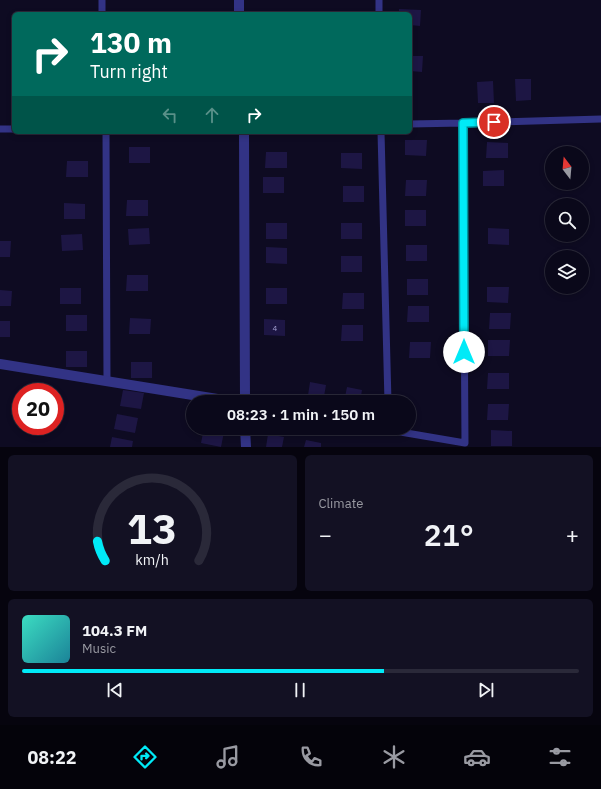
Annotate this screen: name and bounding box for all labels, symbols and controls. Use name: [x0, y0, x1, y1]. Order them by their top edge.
text: 130 m: [90, 24, 172, 61]
icon: right: [24, 28, 76, 80]
text: Turn right: [90, 60, 168, 83]
icon: left: [159, 104, 181, 126]
icon: ahead: [201, 104, 223, 126]
icon: right: [243, 104, 265, 126]
pin: [477, 105, 511, 139]
icon: arrive: [483, 111, 505, 133]
north arrow: [545, 146, 589, 190]
map controls: [545, 146, 589, 294]
button: search: [545, 198, 589, 242]
button: layers: [545, 250, 589, 294]
house number: 4: [273, 323, 278, 333]
position arrow: [443, 331, 485, 373]
speed limit sign: 20: [12, 383, 64, 435]
text: 08:23 · 1 min · 150 m: [227, 405, 375, 424]
text: Climate: [319, 495, 363, 512]
text: 13: [127, 501, 177, 555]
text: 21°: [424, 515, 474, 554]
text: −: [319, 520, 332, 549]
text: +: [566, 520, 579, 549]
text: km/h: [135, 550, 169, 569]
text: 104.3 FM: [82, 621, 147, 640]
text: Music: [82, 640, 116, 657]
icon: previous: [104, 679, 126, 701]
icon: pause: [289, 679, 311, 701]
icon: next: [475, 679, 497, 701]
icon: directions: [131, 743, 159, 771]
icon: music: [214, 743, 242, 771]
icon: phone: [297, 743, 325, 771]
icon: climate: [380, 743, 408, 771]
icon: car: [463, 743, 491, 771]
icon: filters: [546, 743, 574, 771]
text: 08:22: [27, 746, 77, 769]

